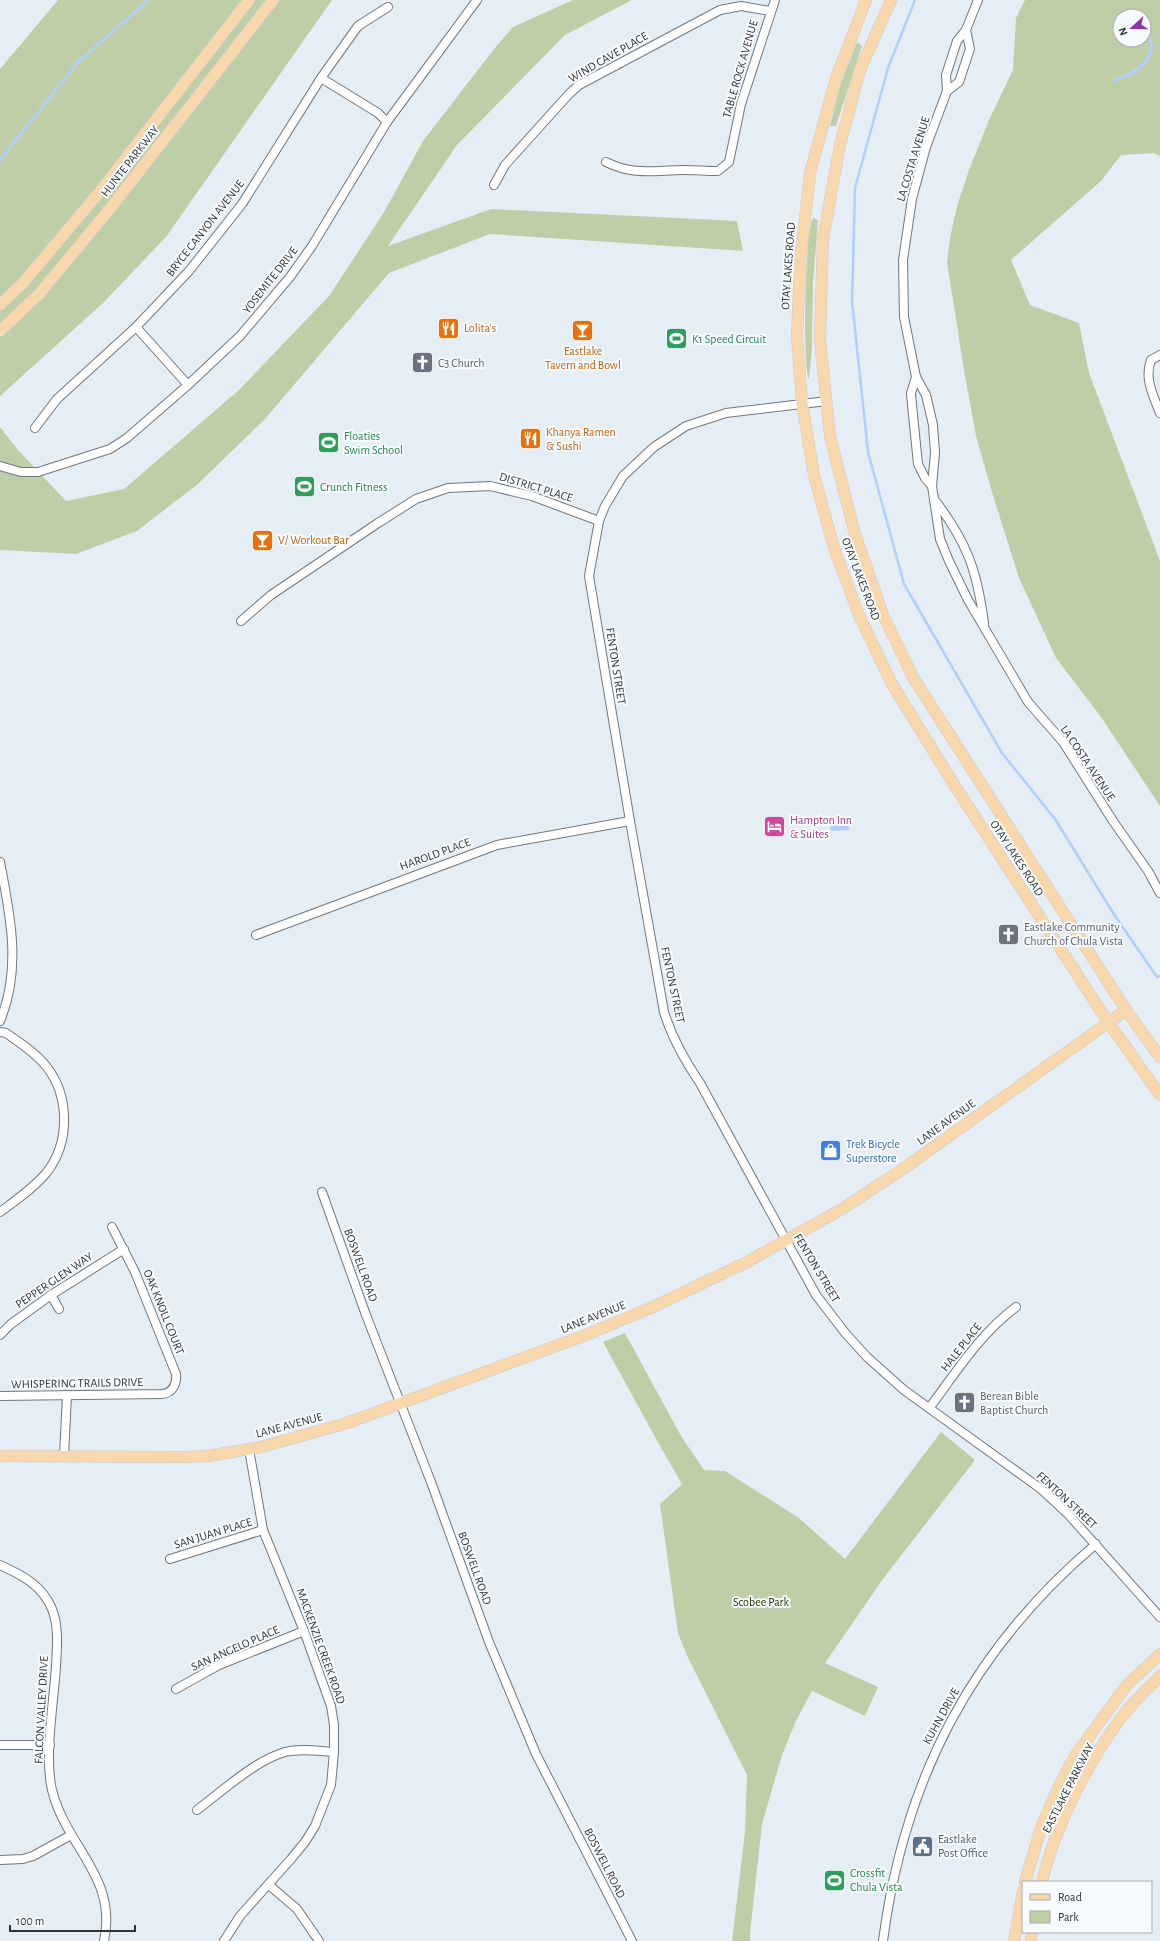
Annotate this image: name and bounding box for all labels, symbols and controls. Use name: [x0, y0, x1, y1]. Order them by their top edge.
north arrow: [1112, 8, 1152, 48]
street label: TABLE ROCK AVENUE: [720, 19, 760, 119]
text: N: [1117, 26, 1130, 37]
street label: WIND CAVE PLACE: [566, 29, 650, 85]
street label: LA COSTA AVENUE: [894, 115, 932, 203]
street label: HUNTE PARKWAY: [99, 123, 162, 199]
street label: BRYCE CANYON AVENUE: [164, 177, 246, 278]
street label: OTAY LAKES ROAD: [779, 222, 797, 310]
street label: YOSEMITE DRIVE: [240, 244, 300, 316]
restaurant icon: Lolita's: [435, 315, 461, 341]
bar icon: Eastlake Tavern and Bowl: [570, 317, 596, 343]
place label: Lolita's: [464, 322, 496, 334]
sports icon: K1 Speed Circuit: [663, 326, 689, 352]
place label: K1 Speed Circuit: [692, 333, 766, 345]
place label: Eastlake Tavern and Bowl: [545, 345, 621, 371]
church icon: C3 Church: [409, 350, 435, 376]
place label: C3 Church: [438, 357, 484, 369]
restaurant icon: Khanya Ramen & Sushi: [517, 426, 543, 452]
place label: Khanya Ramen & Sushi: [546, 426, 616, 452]
sports icon: Floaties Swim School: [315, 430, 341, 456]
place label: Floaties Swim School: [344, 430, 403, 456]
street label: DISTRICT PLACE: [498, 470, 574, 504]
sports icon: Crunch Fitness: [292, 474, 318, 500]
place label: Crunch Fitness: [320, 481, 387, 493]
bar icon: V/ Workout Bar: [250, 527, 276, 553]
place label: V/ Workout Bar: [278, 534, 349, 546]
street label: OTAY LAKES ROAD: [840, 536, 882, 622]
street label: FENTON STREET: [604, 627, 628, 705]
street label: LA COSTA AVENUE: [1058, 723, 1118, 803]
hotel icon: Hampton Inn & Suites: [762, 814, 788, 840]
place label: Hampton Inn & Suites: [790, 814, 852, 840]
street label: OTAY LAKES ROAD: [988, 818, 1046, 898]
street label: HAROLD PLACE: [398, 836, 472, 872]
church icon: Eastlake Community Church of Chula Vista: [996, 921, 1022, 947]
place label: Eastlake Community Church of Chula Vista: [1024, 921, 1123, 947]
street label: FENTON STREET: [659, 946, 687, 1024]
street label: LANE AVENUE: [915, 1097, 977, 1147]
shop icon: Trek Bicycle Superstore: [818, 1138, 844, 1164]
place label: Trek Bicycle Superstore: [846, 1138, 900, 1164]
street label: BOSWELL ROAD: [342, 1227, 380, 1303]
street label: FENTON STREET: [792, 1232, 842, 1304]
street label: PEPPER GLEN WAY: [13, 1249, 95, 1310]
street label: OAK KNOLL COURT: [141, 1268, 187, 1356]
street label: LANE AVENUE: [559, 1299, 627, 1335]
street label: HALE PLACE: [938, 1320, 984, 1374]
street label: WHISPERING TRAILS DRIVE: [11, 1376, 143, 1390]
church icon: Berean Bible Baptist Church: [952, 1390, 978, 1416]
place label: Berean Bible Baptist Church: [980, 1390, 1048, 1416]
street label: LANE AVENUE: [254, 1410, 324, 1440]
street label: FENTON STREET: [1034, 1469, 1100, 1531]
street label: SAN JUAN PLACE: [173, 1515, 254, 1551]
street label: BOSWELL ROAD: [456, 1530, 494, 1606]
street label: MACKENZIE CREEK ROAD: [294, 1587, 348, 1706]
park label: Scobee Park: [733, 1596, 789, 1608]
street label: SAN ANGELO PLACE: [189, 1623, 281, 1673]
street label: FALCON VALLEY DRIVE: [32, 1656, 50, 1764]
street label: KUHN DRIVE: [921, 1686, 961, 1746]
street label: EASTLAKE PARKWAY: [1040, 1740, 1096, 1835]
street label: BOSWELL ROAD: [582, 1826, 628, 1900]
public building icon: Eastlake Post Office: [910, 1833, 936, 1859]
place label: Eastlake Post Office: [938, 1833, 988, 1859]
sports icon: Crossfit Chula Vista: [822, 1867, 848, 1893]
place label: Crossfit Chula Vista: [850, 1867, 903, 1893]
legend: [1022, 1881, 1152, 1933]
text: Road: [1058, 1891, 1082, 1903]
scale bar: [10, 1907, 135, 1933]
text: Park: [1058, 1911, 1079, 1923]
text: 100 m: [16, 1915, 44, 1927]

